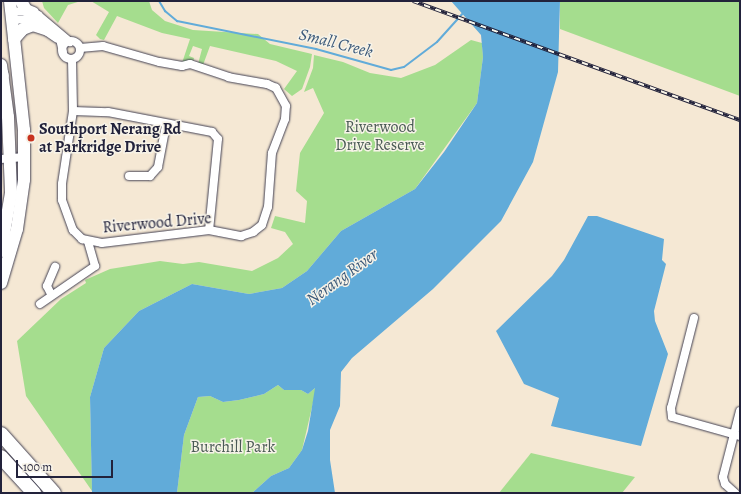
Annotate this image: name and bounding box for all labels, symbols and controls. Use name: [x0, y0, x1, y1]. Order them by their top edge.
water label: Small Creek: [297, 24, 375, 62]
park label: Riverwood Drive Reserve: [335, 117, 425, 155]
place label: Southport Nerang Rd at Parkridge Drive: [39, 119, 181, 157]
marker: Southport Nerang Rd at Parkridge Drive: [26, 133, 36, 143]
street label: Riverwood Drive: [102, 209, 212, 237]
water label: Nerang River: [302, 244, 382, 310]
park label: Burchill Park: [190, 437, 276, 457]
scale bar: [18, 452, 115, 478]
text: 100 m: [23, 459, 52, 475]

